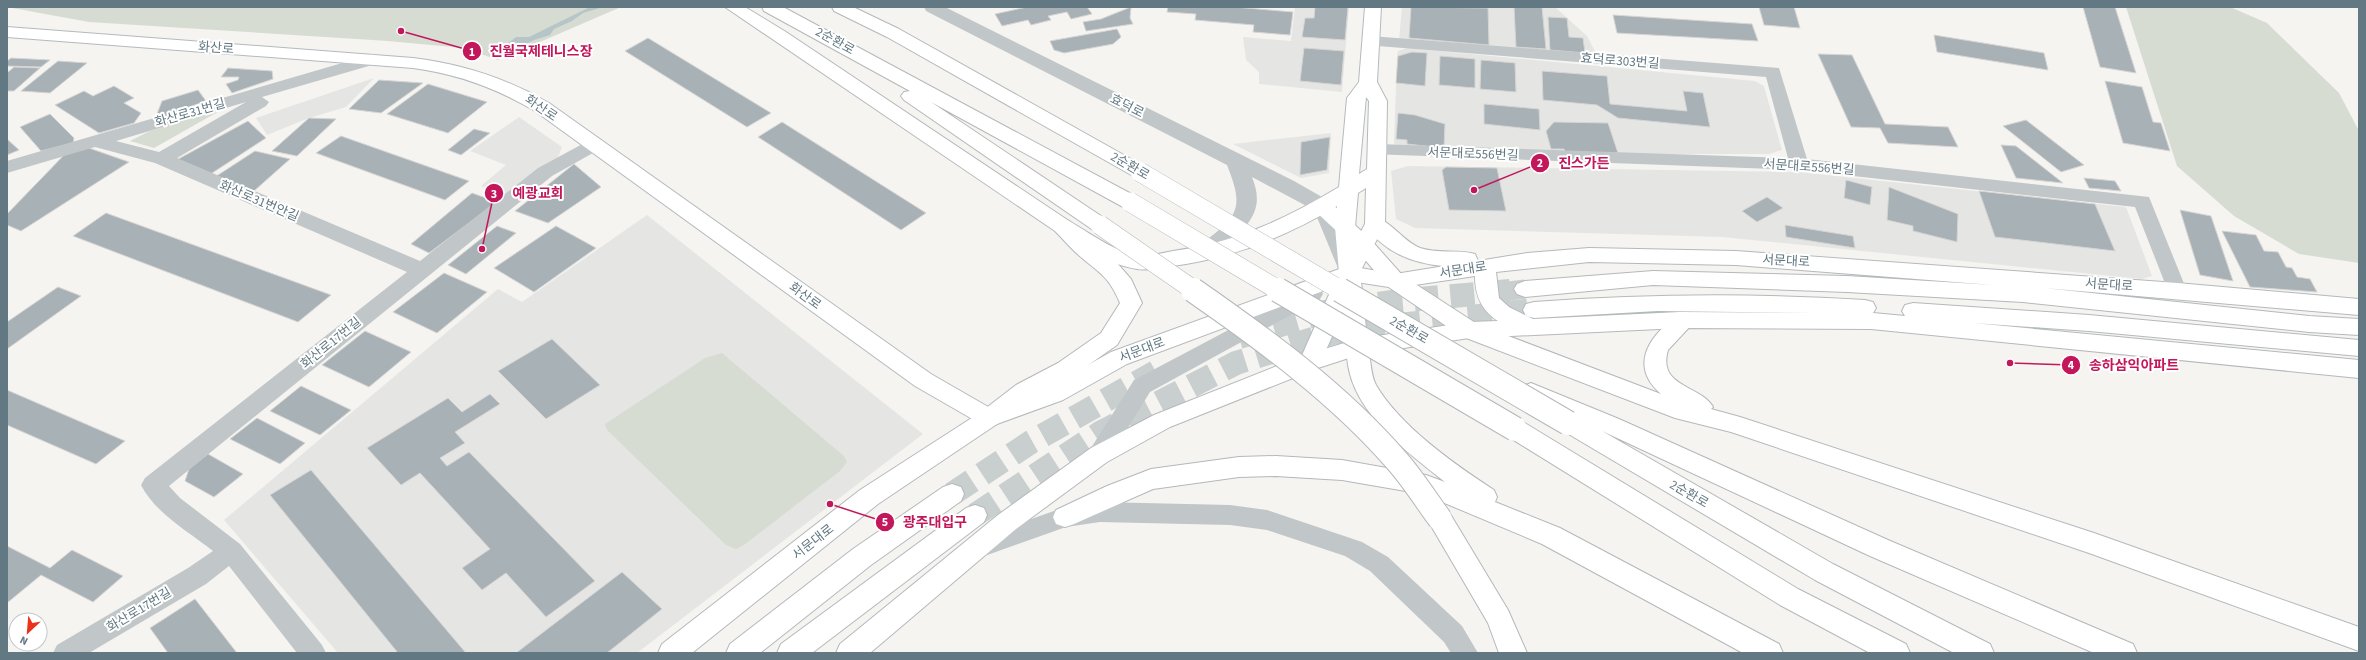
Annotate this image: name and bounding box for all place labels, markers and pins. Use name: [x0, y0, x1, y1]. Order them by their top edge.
callout: 진월국제테니스장: [462, 38, 601, 64]
callout: 진스가든: [1530, 150, 1618, 176]
callout: 예광교회: [484, 180, 572, 206]
callout: 송하삼익아파트: [2061, 352, 2187, 378]
callout: 광주대입구: [875, 509, 975, 535]

